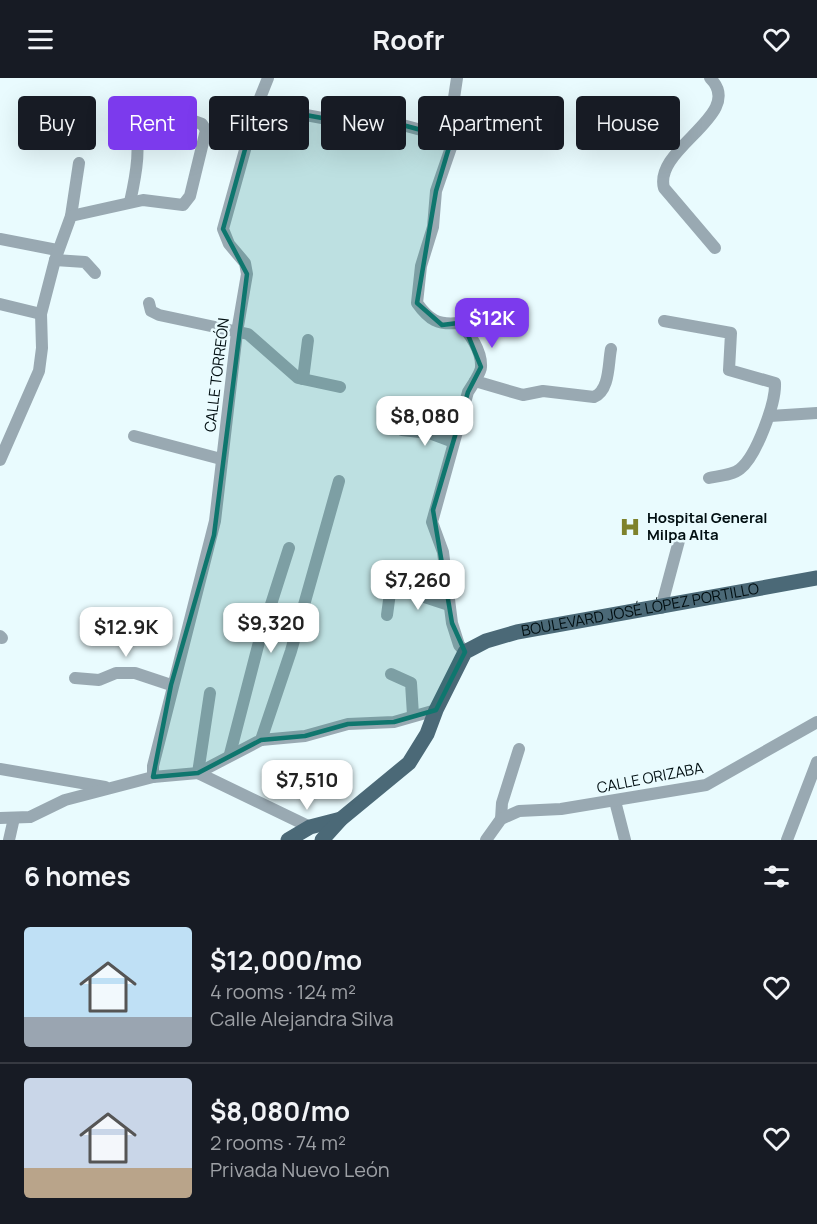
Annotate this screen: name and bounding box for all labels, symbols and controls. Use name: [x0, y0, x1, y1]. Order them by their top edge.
text: Roofr: [372, 21, 445, 58]
icon: menu: [24, 23, 57, 56]
icon: heart: [760, 23, 793, 56]
chip: Buy: [18, 96, 96, 150]
chip: Rent: [108, 96, 197, 150]
chip: Filters: [209, 96, 309, 150]
chip: New: [321, 96, 406, 150]
chip: Apartment: [418, 96, 564, 150]
chip: House: [576, 96, 680, 150]
pin: $12K: [456, 298, 528, 349]
text: $12K: [469, 304, 515, 331]
street label: CALLE TORREÓN: [199, 317, 234, 433]
pin: $8,080: [376, 396, 474, 447]
text: $8,080: [390, 402, 460, 429]
place label: Hospital General Milpa Alta: [647, 507, 768, 545]
hospital icon: Hospital General Milpa Alta: [618, 515, 642, 539]
pin: $7,260: [369, 560, 467, 611]
text: $7,260: [385, 566, 451, 593]
street label: BOULEVARD JOSÉ LÓPEZ PORTILLO: [519, 578, 761, 641]
pin: $9,320: [222, 603, 320, 654]
pin: $12.9K: [77, 607, 175, 658]
text: $9,320: [237, 609, 305, 636]
text: $12.9K: [94, 613, 158, 640]
street label: CALLE ORIZABA: [595, 757, 705, 798]
pin: $7,510: [258, 760, 356, 811]
text: $7,510: [276, 766, 338, 793]
text: 6 homes: [24, 858, 131, 894]
icon: filters: [760, 860, 793, 893]
text: $12,000/mo: [210, 942, 362, 978]
icon: home: [72, 951, 144, 1023]
icon: heart: [760, 971, 793, 1004]
text: 4 rooms · 124 m²: [210, 978, 356, 1005]
text: Calle Alejandra Silva: [210, 1005, 394, 1032]
text: $8,080/mo: [210, 1093, 350, 1129]
icon: home: [72, 1102, 144, 1174]
icon: heart: [760, 1122, 793, 1155]
text: 2 rooms · 74 m²: [210, 1129, 346, 1156]
text: Privada Nuevo León: [210, 1156, 390, 1183]

